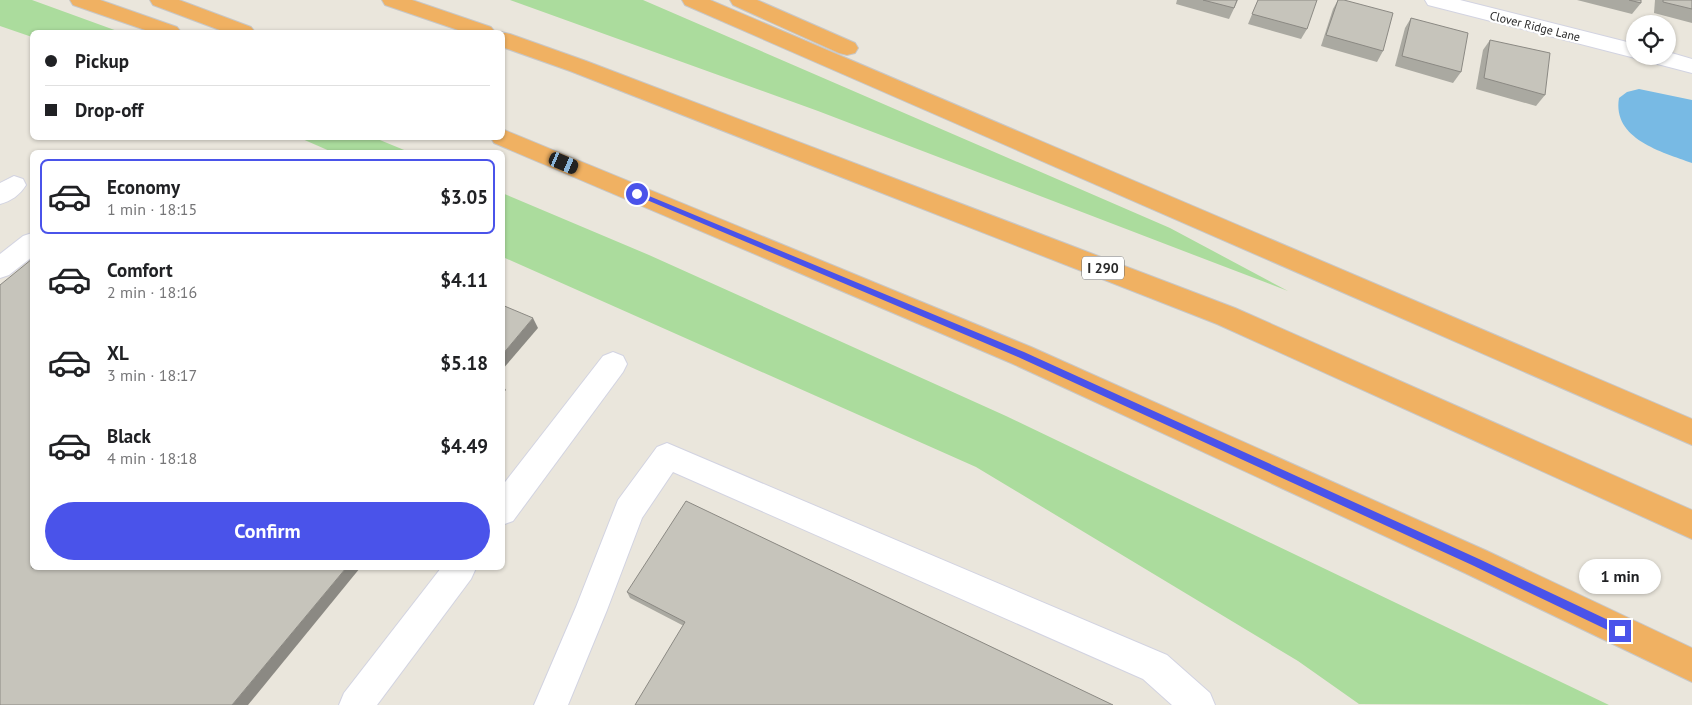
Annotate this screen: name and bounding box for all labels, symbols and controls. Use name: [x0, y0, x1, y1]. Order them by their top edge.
street label: Clover Ridge Lane: [1488, 7, 1582, 45]
map controls: [1626, 15, 1676, 65]
button: locate: [1626, 15, 1676, 65]
text: Pickup: [75, 49, 129, 73]
text: Drop-off: [75, 98, 143, 122]
car: [547, 150, 580, 176]
icon: car: [47, 174, 92, 219]
text: Economy: [107, 175, 180, 199]
route start: [626, 183, 648, 205]
text: $3.05: [440, 185, 488, 209]
text: 1 min · 18:15: [107, 199, 197, 219]
road number: I 290: [1082, 256, 1124, 280]
icon: car: [47, 257, 92, 302]
text: Comfort: [107, 258, 173, 282]
text: $4.11: [440, 268, 488, 292]
text: 2 min · 18:16: [107, 282, 197, 302]
icon: car: [47, 340, 92, 385]
text: XL: [107, 341, 129, 365]
text: $5.18: [440, 351, 488, 375]
text: 3 min · 18:17: [107, 365, 197, 385]
icon: car: [47, 423, 92, 468]
text: Black: [107, 424, 151, 448]
text: $4.49: [440, 434, 488, 458]
text: 4 min · 18:18: [107, 448, 197, 468]
button: Confirm: [45, 502, 490, 560]
callout: 1 min: [1579, 558, 1661, 594]
text: 1 min: [1600, 566, 1640, 586]
route end: [1609, 620, 1631, 642]

